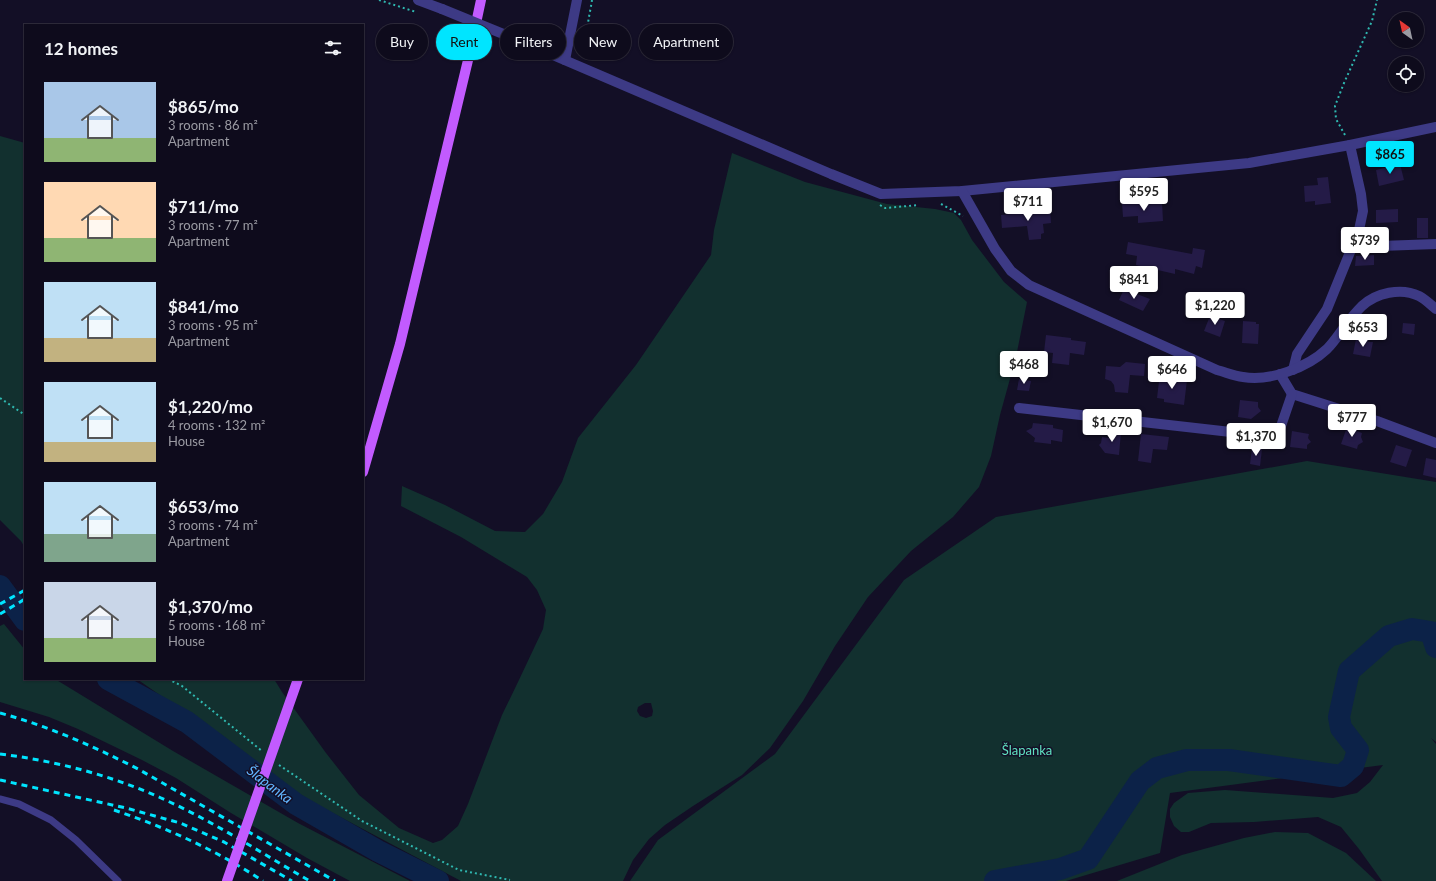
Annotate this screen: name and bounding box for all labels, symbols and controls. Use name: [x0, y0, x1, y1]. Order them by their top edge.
north arrow: [1388, 12, 1424, 48]
map controls: [1388, 12, 1424, 92]
chip: Buy: [376, 24, 428, 60]
chip: Rent: [436, 24, 492, 60]
chip: Filters: [500, 24, 566, 60]
chip: New: [574, 24, 631, 60]
chip: Apartment: [639, 24, 733, 60]
icon: filters: [322, 37, 344, 59]
text: 12 homes: [44, 38, 118, 59]
button: locate: [1388, 56, 1424, 92]
text: $865/mo: [168, 96, 239, 117]
icon: home: [76, 98, 124, 146]
text: 3 rooms · 86 m²: [168, 117, 258, 133]
text: Apartment: [168, 133, 229, 149]
pin: $865: [1366, 141, 1414, 175]
text: $865: [1375, 146, 1405, 162]
pin: $595: [1120, 178, 1168, 212]
text: $595: [1129, 183, 1159, 199]
pin: $711: [1004, 188, 1052, 222]
text: $711: [1013, 193, 1043, 209]
text: $711/mo: [168, 196, 239, 217]
icon: home: [76, 198, 124, 246]
text: 3 rooms · 77 m²: [168, 217, 258, 233]
pin: $739: [1341, 227, 1389, 261]
text: $739: [1350, 232, 1380, 248]
text: Apartment: [168, 233, 229, 249]
pin: $841: [1110, 266, 1158, 300]
text: $841: [1119, 271, 1149, 287]
pin: $1,220: [1182, 292, 1248, 326]
text: $841/mo: [168, 296, 239, 317]
text: $1,220: [1195, 297, 1235, 313]
icon: home: [76, 298, 124, 346]
pin: $653: [1339, 314, 1387, 348]
text: 3 rooms · 95 m²: [168, 317, 258, 333]
text: $653: [1348, 319, 1378, 335]
text: Apartment: [168, 333, 229, 349]
pin: $468: [1000, 351, 1048, 385]
text: $468: [1009, 356, 1039, 372]
pin: $646: [1148, 356, 1196, 390]
text: $646: [1157, 361, 1187, 377]
text: $1,220/mo: [168, 396, 253, 417]
icon: home: [76, 398, 124, 446]
pin: $777: [1328, 404, 1376, 438]
pin: $1,670: [1079, 409, 1145, 443]
text: $777: [1337, 409, 1367, 425]
text: $1,670: [1092, 414, 1132, 430]
text: 4 rooms · 132 m²: [168, 417, 265, 433]
pin: $1,370: [1223, 423, 1289, 457]
text: $1,370: [1236, 428, 1276, 444]
text: House: [168, 433, 205, 449]
text: $653/mo: [168, 496, 239, 517]
icon: home: [76, 498, 124, 546]
text: 3 rooms · 74 m²: [168, 517, 258, 533]
text: Apartment: [168, 533, 229, 549]
text: $1,370/mo: [168, 596, 253, 617]
icon: home: [76, 598, 124, 646]
text: 5 rooms · 168 m²: [168, 617, 265, 633]
text: House: [168, 633, 205, 649]
park label: Šlapanka: [1002, 742, 1052, 758]
water label: Šlapanka: [244, 761, 296, 807]

